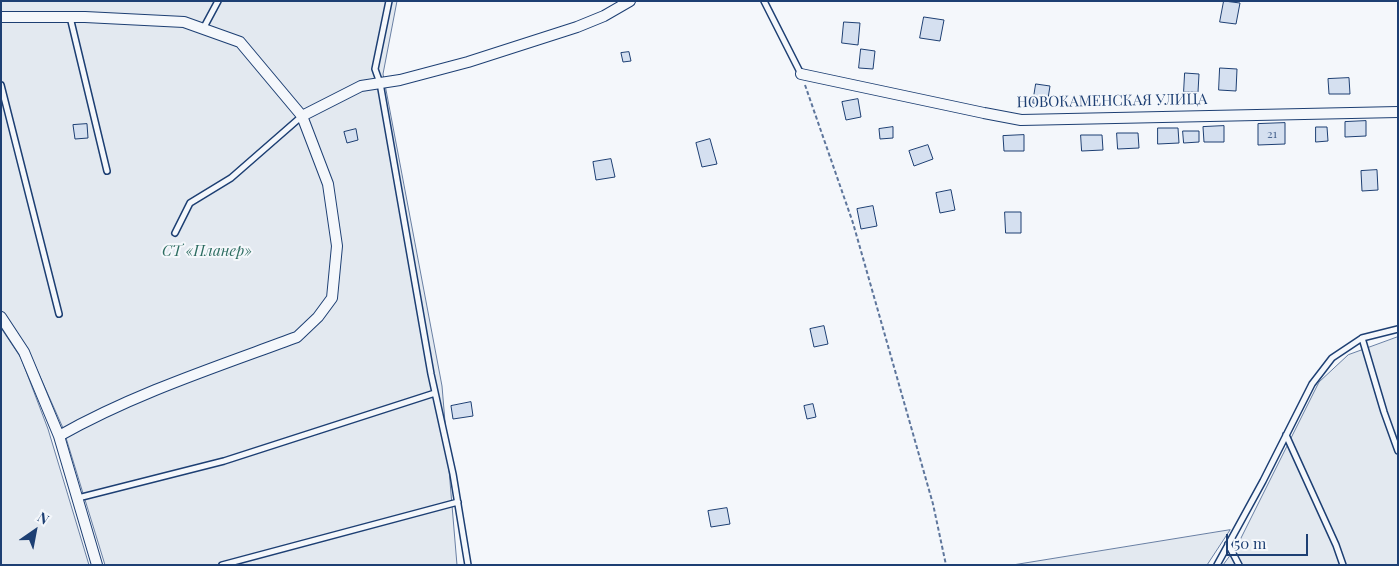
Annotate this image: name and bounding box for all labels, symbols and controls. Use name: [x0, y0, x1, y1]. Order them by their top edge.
street label: НОВОКАМЕНСКАЯ УЛИЦА: [1017, 90, 1207, 112]
house number: 21: [1267, 127, 1277, 141]
park label: СТ «Планер»: [162, 242, 252, 260]
north arrow: [10, 506, 60, 556]
text: N: [34, 507, 53, 529]
scale bar: [1229, 524, 1312, 556]
text: 50 m: [1234, 533, 1266, 553]

